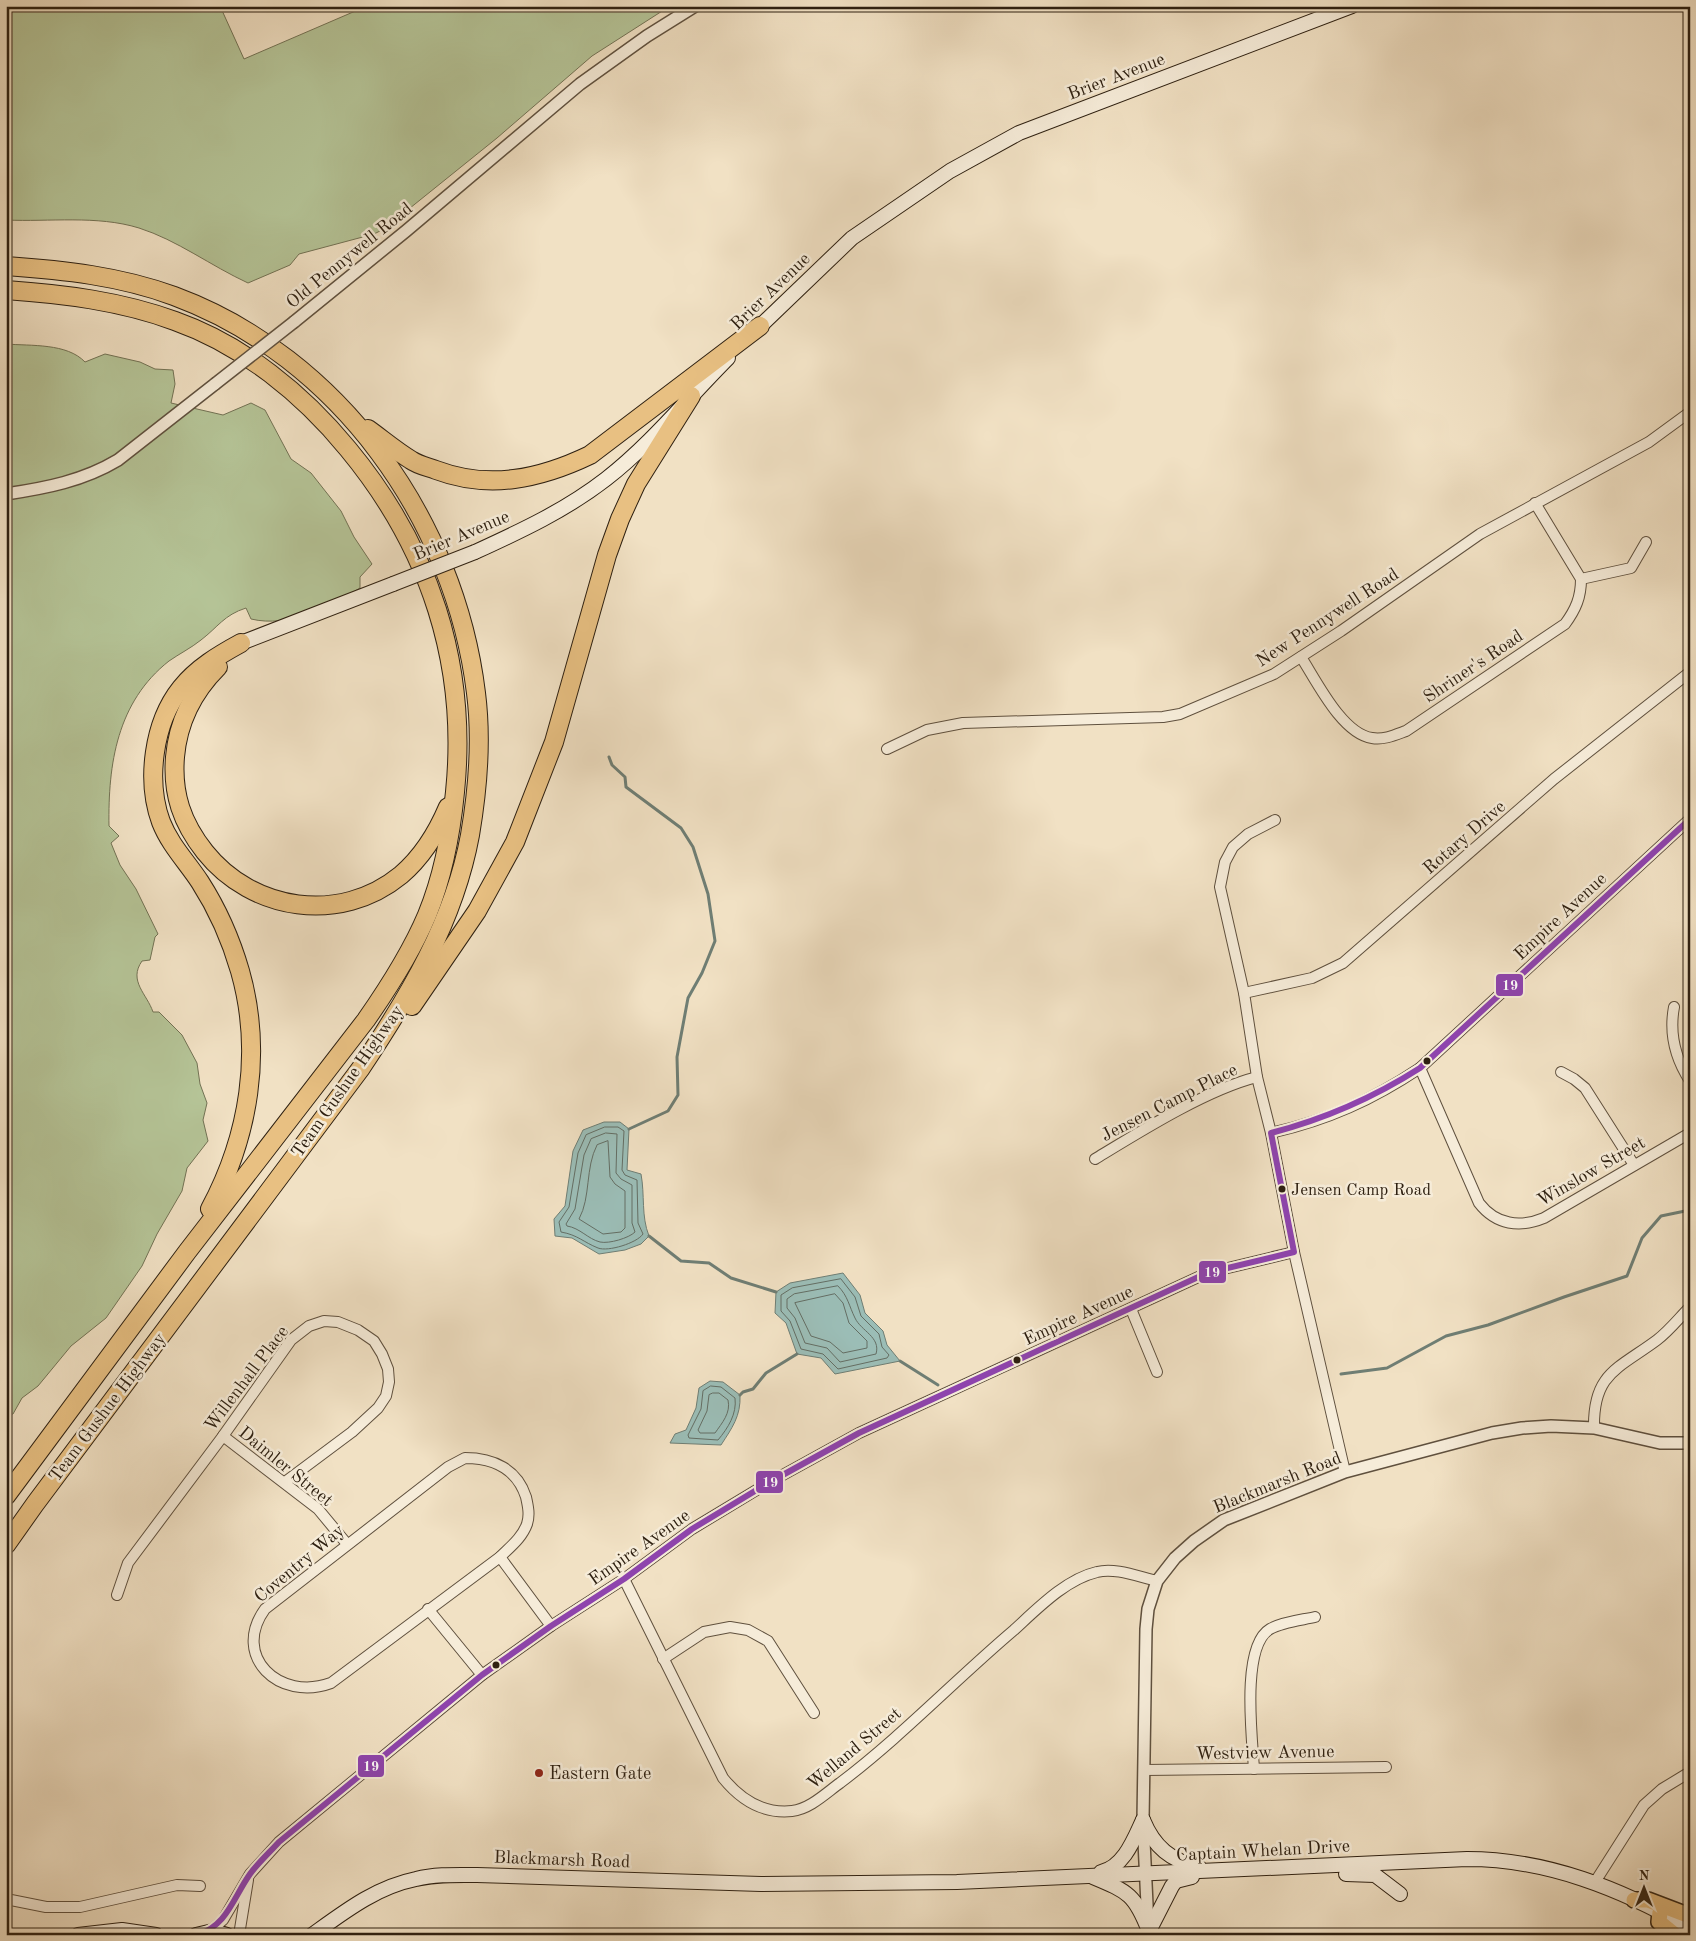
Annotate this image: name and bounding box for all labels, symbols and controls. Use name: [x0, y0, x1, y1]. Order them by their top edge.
street label: Brier Avenue: [1065, 50, 1167, 104]
street label: Old Pennywell Road: [283, 199, 416, 312]
street label: Brier Avenue: [728, 250, 814, 334]
street label: Brier Avenue: [411, 508, 512, 564]
street label: New Pennywell Road: [1253, 565, 1402, 671]
street label: Shriner's Road: [1421, 627, 1527, 707]
street label: Rotary Drive: [1420, 797, 1509, 878]
street label: Empire Avenue: [1511, 870, 1610, 964]
line badge: 19: [1495, 973, 1524, 997]
text: 19: [1502, 979, 1518, 993]
street label: Team Gushue Highway: [288, 1002, 407, 1161]
unlabelled marker: [1422, 1056, 1432, 1066]
street label: Jensen Camp Place: [1098, 1061, 1241, 1145]
street label: Winslow Street: [1535, 1134, 1648, 1210]
place label: Jensen Camp Road: [1291, 1182, 1431, 1199]
marker: Jensen Camp Road: [1277, 1184, 1287, 1194]
line badge: 19: [1198, 1260, 1227, 1284]
text: 19: [1204, 1266, 1220, 1280]
street label: Empire Avenue: [1021, 1283, 1136, 1349]
street label: Willenhall Place: [202, 1323, 292, 1435]
street label: Team Gushue Highway: [46, 1329, 170, 1485]
unlabelled marker: [1012, 1355, 1022, 1365]
street label: Daimler Street: [235, 1423, 336, 1510]
street label: Blackmarsh Road: [1211, 1449, 1344, 1517]
line badge: 19: [755, 1470, 784, 1494]
text: 19: [762, 1476, 778, 1490]
street label: Empire Avenue: [586, 1506, 693, 1589]
street label: Coventry Way: [251, 1521, 348, 1606]
unlabelled marker: [491, 1660, 501, 1670]
street label: Welland Street: [804, 1705, 905, 1793]
street label: Westview Avenue: [1195, 1743, 1335, 1763]
line badge: 19: [357, 1754, 385, 1778]
text: 19: [363, 1760, 379, 1774]
place label: Eastern Gate: [549, 1765, 651, 1783]
marker: Eastern Gate: [533, 1767, 545, 1779]
street label: Captain Whelan Drive: [1176, 1837, 1350, 1865]
street label: Blackmarsh Road: [493, 1849, 631, 1871]
north arrow: [1618, 1864, 1668, 1914]
text: N: [1639, 1869, 1650, 1883]

